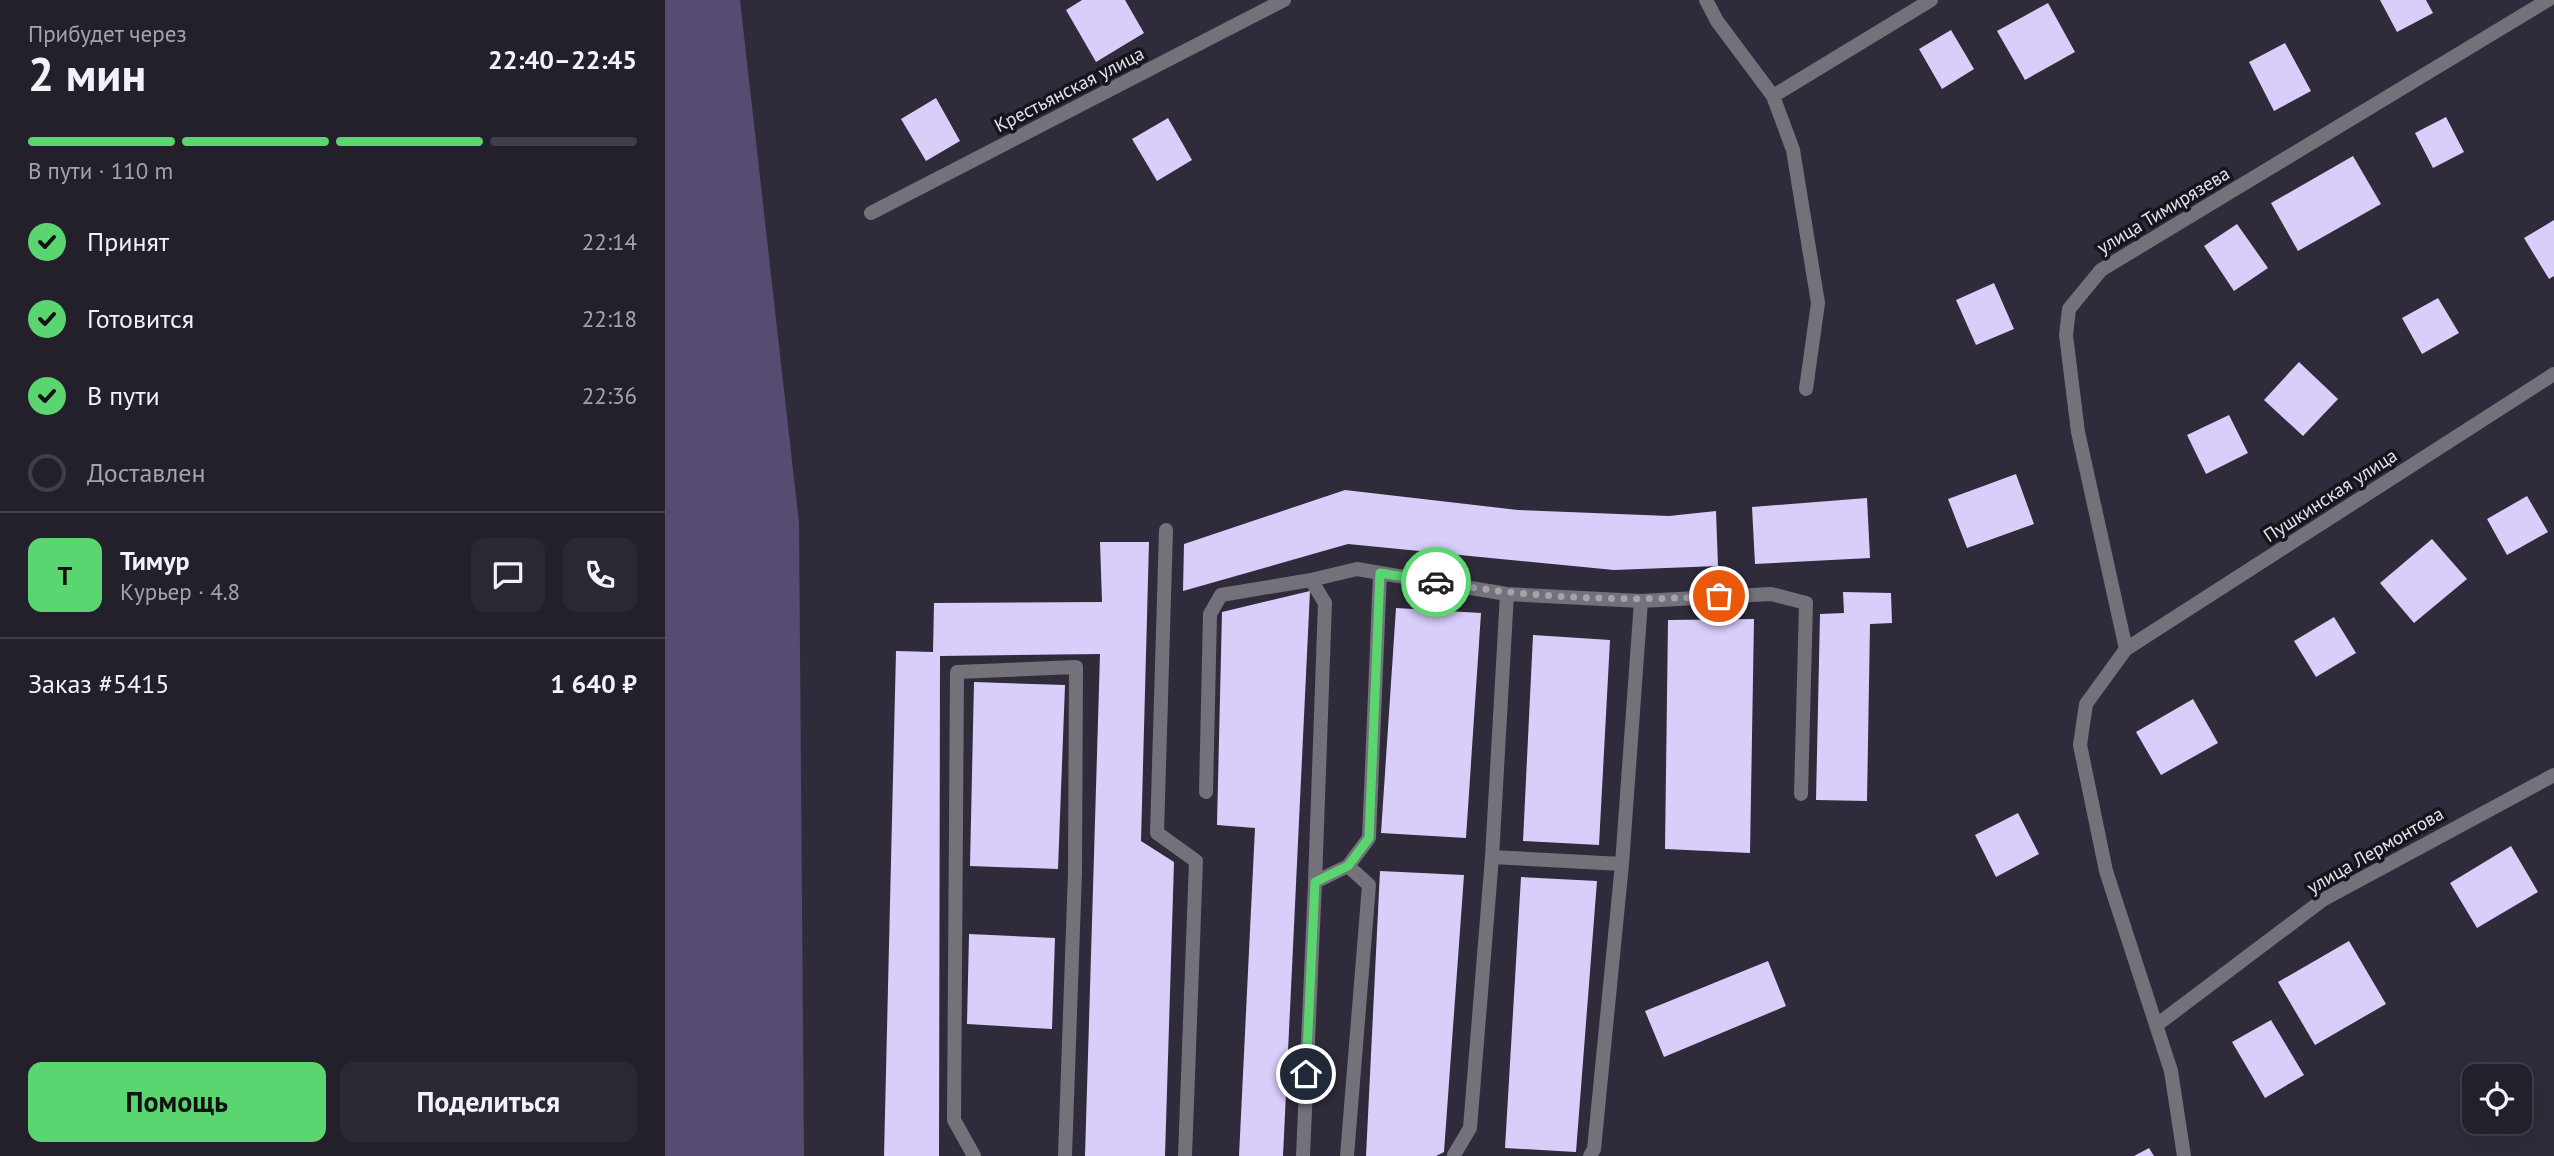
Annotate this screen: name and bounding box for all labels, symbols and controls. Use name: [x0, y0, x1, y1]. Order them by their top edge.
text: Прибудет через: [28, 19, 187, 48]
street label: Крестьянская улица: [990, 41, 1148, 137]
text: 22:40–22:45: [488, 43, 637, 76]
text: 2 мин: [28, 44, 146, 104]
text: В пути · 110 m: [28, 156, 173, 185]
street label: улица Тимирязева: [2092, 161, 2234, 259]
icon: check: [28, 223, 66, 261]
text: Принят: [87, 225, 169, 258]
text: 22:14: [582, 227, 637, 256]
icon: check: [28, 300, 66, 338]
text: Готовится: [87, 302, 194, 335]
text: 22:18: [582, 304, 637, 333]
icon: check: [28, 377, 66, 415]
text: В пути: [87, 379, 160, 412]
text: 22:36: [582, 381, 637, 410]
street label: Пушкинская улица: [2259, 443, 2401, 547]
text: Доставлен: [87, 456, 206, 489]
button: chat: [471, 538, 545, 612]
button: phone: [563, 538, 637, 612]
text: Тимур: [120, 544, 190, 577]
courier: [1401, 547, 1471, 617]
text: Т: [58, 559, 72, 592]
icon: car: [1417, 563, 1455, 601]
pin: [1689, 566, 1749, 626]
text: Курьер · 4.8: [120, 577, 240, 606]
icon: bag: [1700, 577, 1738, 615]
text: Заказ #5415: [28, 667, 170, 700]
text: 1 640 ₽: [550, 667, 637, 700]
street label: улица Лермонтова: [2302, 801, 2448, 899]
pin: [1276, 1044, 1336, 1104]
icon: home: [1287, 1055, 1325, 1093]
button: Помощь: [28, 1062, 326, 1142]
button: Поделиться: [340, 1062, 637, 1142]
map controls: [2462, 1064, 2532, 1134]
button: locate: [2462, 1064, 2532, 1134]

